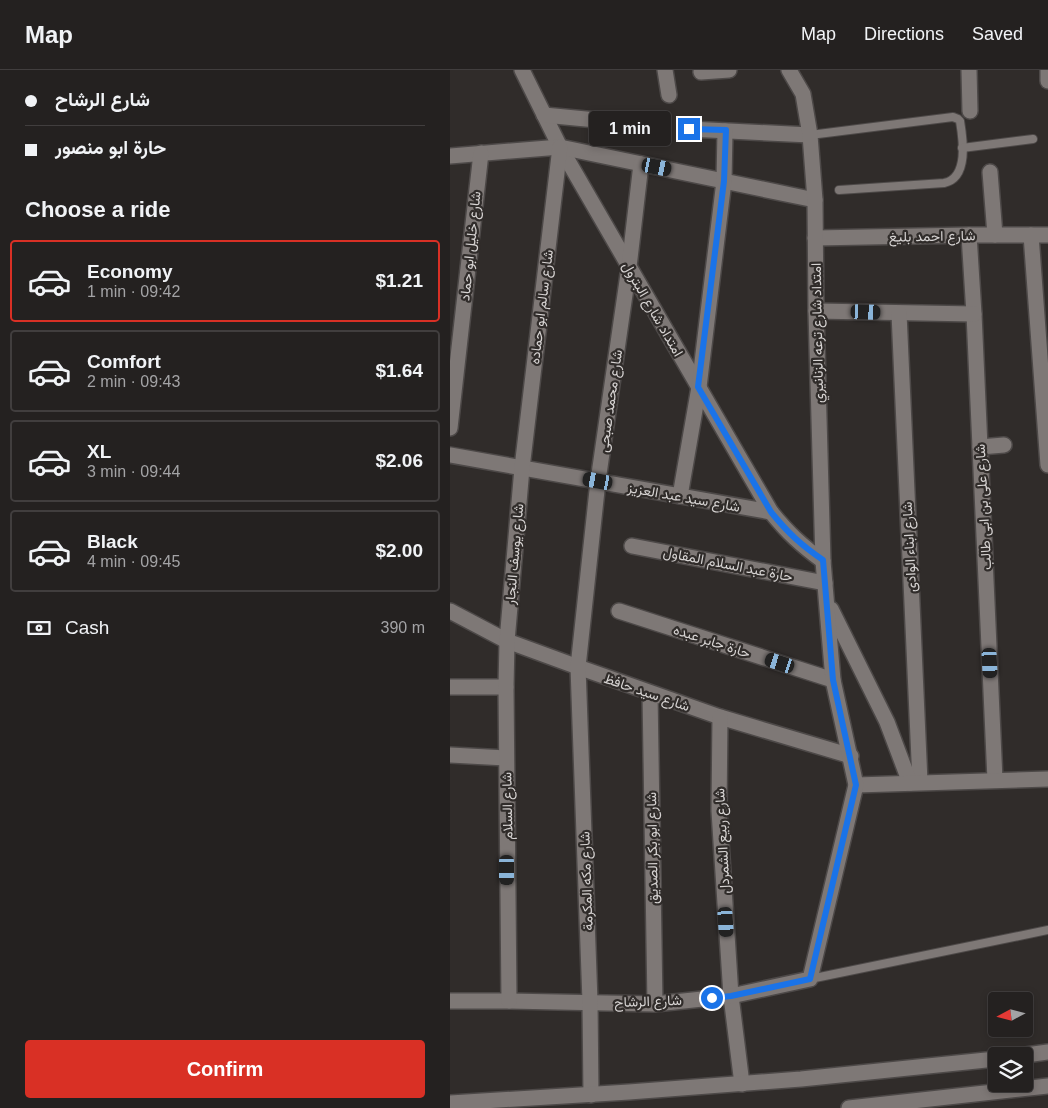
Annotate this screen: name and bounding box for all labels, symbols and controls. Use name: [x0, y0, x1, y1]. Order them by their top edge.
text: Map: [25, 21, 73, 48]
text: Map: [801, 24, 836, 44]
text: Directions: [864, 24, 944, 44]
text: Saved: [972, 24, 1023, 44]
text: شارع الرشاح: [55, 89, 150, 110]
callout: 1 min: [589, 112, 672, 146]
route end: [678, 118, 700, 140]
text: 1 min: [609, 120, 651, 137]
text: حارة ابو منصور: [55, 137, 166, 158]
car: [640, 157, 673, 177]
street label: شارع خليل ابو حماد: [456, 190, 487, 302]
text: Choose a ride: [25, 197, 170, 222]
street label: شارع احمد بليغ: [888, 227, 976, 248]
street label: شارع سالم ابو حماده: [526, 249, 559, 366]
icon: car: [27, 259, 72, 304]
street label: امتداد شارع البترول: [617, 259, 687, 361]
text: Economy: [87, 261, 173, 282]
street label: امتداد شارع ترعه الزنانيري: [808, 263, 830, 403]
text: $1.21: [375, 270, 423, 291]
text: 1 min · 09:42: [87, 283, 180, 300]
car: [850, 304, 881, 320]
icon: car: [27, 349, 72, 394]
street label: شارع محمد صبحى: [595, 349, 628, 454]
text: Comfort: [87, 351, 161, 372]
text: $1.64: [375, 360, 423, 381]
text: 2 min · 09:43: [87, 373, 180, 390]
icon: car: [27, 439, 72, 484]
text: XL: [87, 441, 111, 462]
street label: شارع على بن ابى طالب: [972, 443, 997, 571]
text: $2.06: [375, 450, 423, 471]
text: 3 min · 09:44: [87, 463, 180, 480]
car: [581, 471, 614, 491]
street label: شارع سيد عبد العزيز: [625, 479, 741, 518]
street label: شارع ابناء الوادى: [899, 501, 922, 593]
street label: شارع يوسف النجار: [502, 503, 529, 606]
icon: car: [27, 529, 72, 574]
text: Black: [87, 531, 138, 552]
text: $2.00: [375, 540, 423, 561]
street label: حارة عبد السلام المقاول: [662, 544, 794, 586]
text: 4 min · 09:45: [87, 553, 180, 570]
icon: cash: [25, 614, 53, 642]
text: Cash: [65, 617, 109, 638]
text: 390 m: [381, 619, 425, 636]
street label: حارة جابر عبده: [671, 621, 752, 662]
car: [981, 648, 998, 678]
car: [763, 651, 796, 675]
street label: شارع سيد حافظ: [601, 670, 692, 717]
street label: شارع السلام: [498, 772, 519, 840]
street label: شارع ربيع الشمردل: [711, 788, 736, 894]
street label: شارع ابو بكر الصديق: [643, 792, 664, 904]
street label: شارع مكه المكرمة: [576, 831, 599, 931]
car: [499, 855, 514, 885]
car: [717, 907, 734, 937]
route start: [701, 987, 723, 1009]
street label: شارع الرشاح: [614, 992, 682, 1013]
north arrow: [988, 992, 1032, 1038]
map controls: [988, 992, 1033, 1092]
button: Confirm: [25, 1040, 425, 1098]
button: layers: [988, 1047, 1033, 1092]

